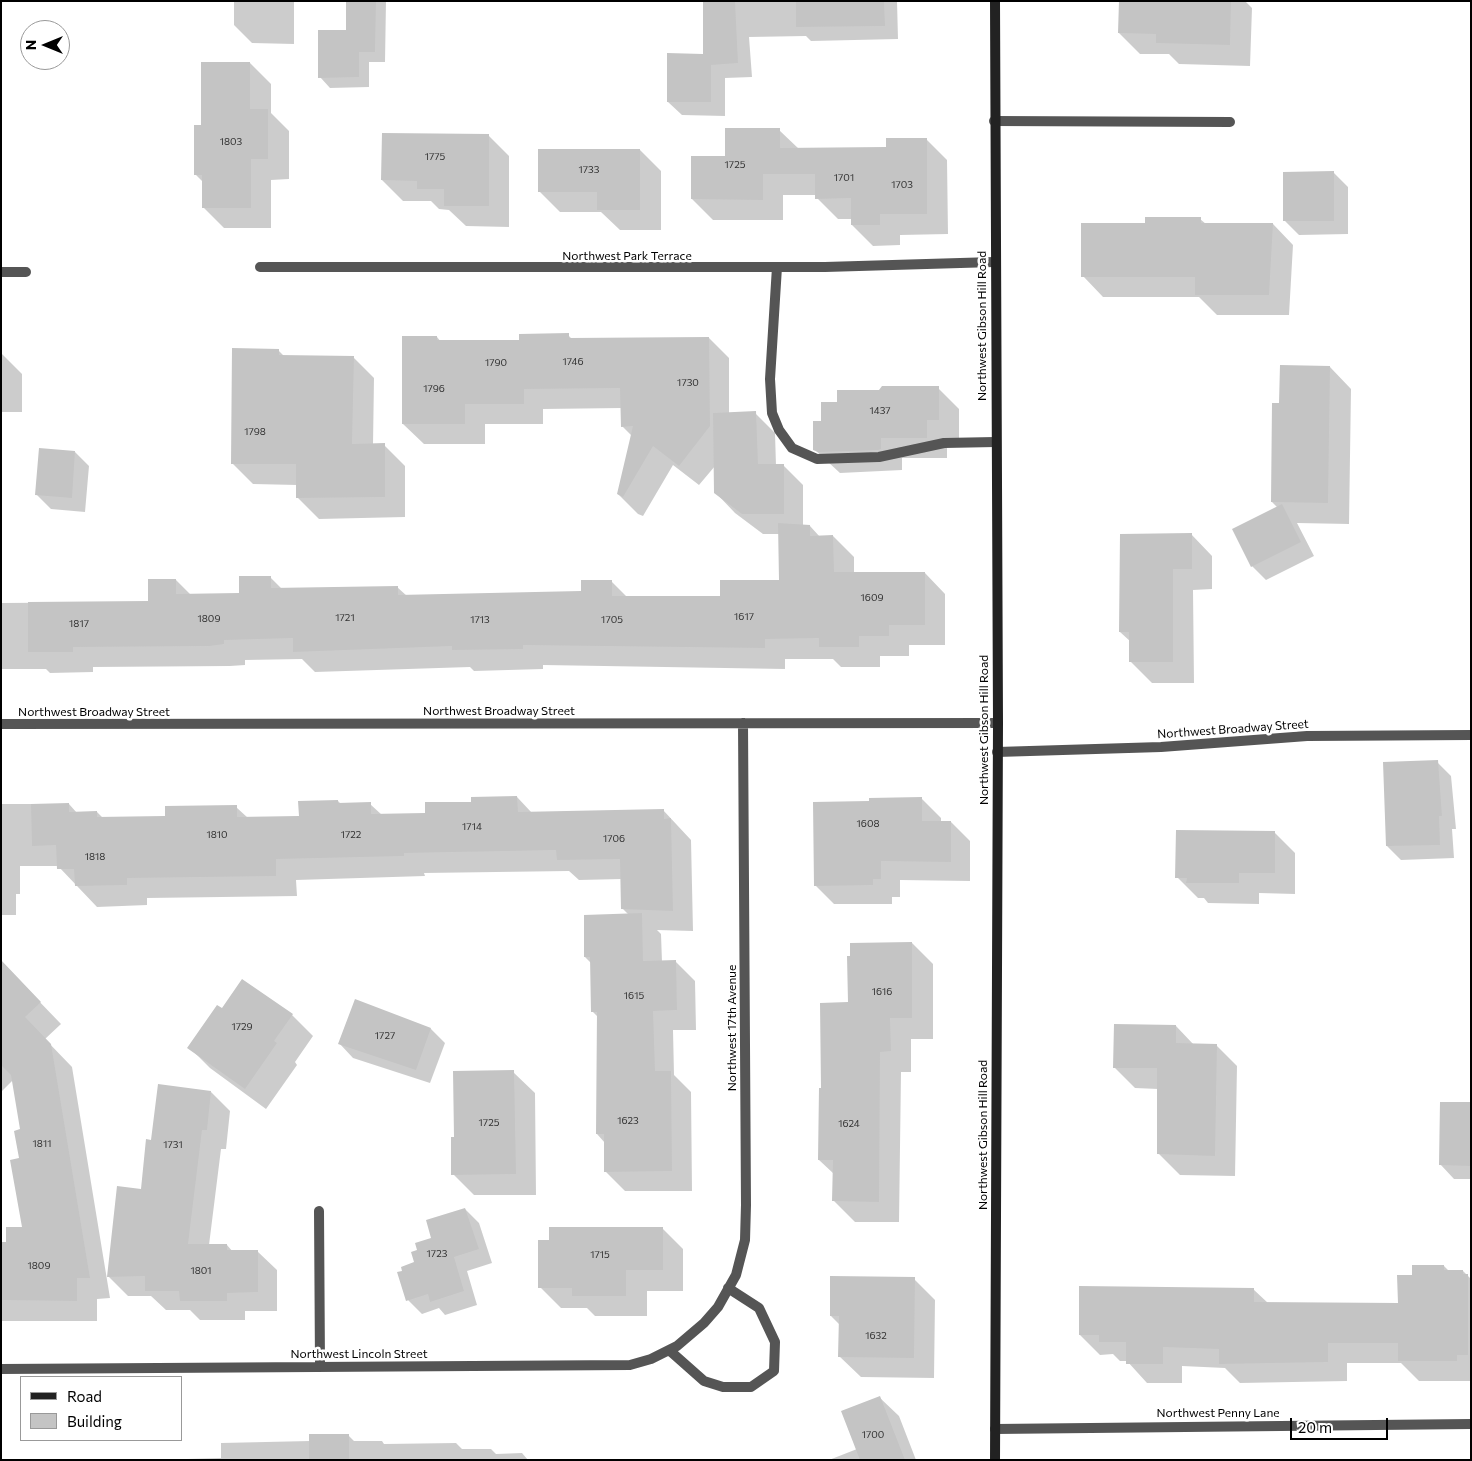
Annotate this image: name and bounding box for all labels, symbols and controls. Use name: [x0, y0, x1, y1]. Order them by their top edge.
north arrow: [20, 20, 70, 70]
text: N: [22, 40, 39, 50]
house number: 1803: [220, 136, 242, 148]
house number: 1775: [425, 151, 445, 163]
house number: 1725: [725, 159, 745, 171]
house number: 1733: [579, 164, 599, 176]
house number: 1701: [834, 172, 854, 184]
house number: 1703: [891, 179, 913, 191]
street label: Northwest Park Terrace: [562, 249, 692, 263]
street label: Northwest Gibson Hill Road: [975, 251, 989, 401]
house number: 1746: [562, 356, 584, 368]
house number: 1790: [485, 357, 507, 369]
house number: 1730: [677, 377, 699, 389]
house number: 1796: [423, 383, 445, 395]
house number: 1437: [869, 405, 891, 417]
house number: 1798: [244, 426, 266, 438]
house number: 1609: [861, 592, 883, 604]
house number: 1617: [734, 611, 754, 623]
house number: 1721: [335, 612, 355, 624]
house number: 1809: [198, 613, 220, 625]
house number: 1713: [470, 614, 490, 626]
house number: 1705: [601, 614, 623, 626]
house number: 1817: [69, 618, 89, 630]
street label: Northwest Gibson Hill Road: [977, 655, 991, 805]
street label: Northwest Broadway Street: [423, 704, 575, 718]
street label: Northwest Broadway Street: [18, 705, 170, 719]
street label: Northwest Broadway Street: [1157, 717, 1309, 741]
house number: 1608: [857, 818, 879, 830]
house number: 1714: [462, 821, 482, 833]
house number: 1810: [206, 829, 228, 841]
house number: 1722: [341, 829, 361, 841]
house number: 1706: [603, 833, 625, 845]
house number: 1818: [85, 851, 105, 863]
street label: Northwest 17th Avenue: [725, 965, 739, 1091]
house number: 1616: [872, 986, 892, 998]
house number: 1615: [624, 990, 644, 1002]
house number: 1729: [231, 1021, 253, 1033]
house number: 1727: [375, 1030, 395, 1042]
street label: Northwest Gibson Hill Road: [976, 1060, 990, 1210]
house number: 1623: [617, 1115, 639, 1127]
house number: 1725: [479, 1117, 499, 1129]
house number: 1624: [838, 1118, 860, 1130]
house number: 1811: [33, 1138, 51, 1150]
house number: 1731: [163, 1139, 183, 1151]
house number: 1723: [427, 1248, 447, 1260]
house number: 1715: [590, 1249, 610, 1261]
house number: 1809: [28, 1260, 50, 1272]
house number: 1801: [190, 1265, 212, 1277]
house number: 1632: [865, 1330, 887, 1342]
street label: Northwest Lincoln Street: [290, 1347, 428, 1361]
legend: [20, 1376, 182, 1441]
text: Road: [67, 1387, 102, 1405]
street label: Northwest Penny Lane: [1156, 1406, 1280, 1420]
scale bar: [1292, 1408, 1390, 1440]
text: Building: [67, 1412, 122, 1430]
text: 20 m: [1298, 1418, 1332, 1436]
house number: 1700: [862, 1429, 884, 1441]

